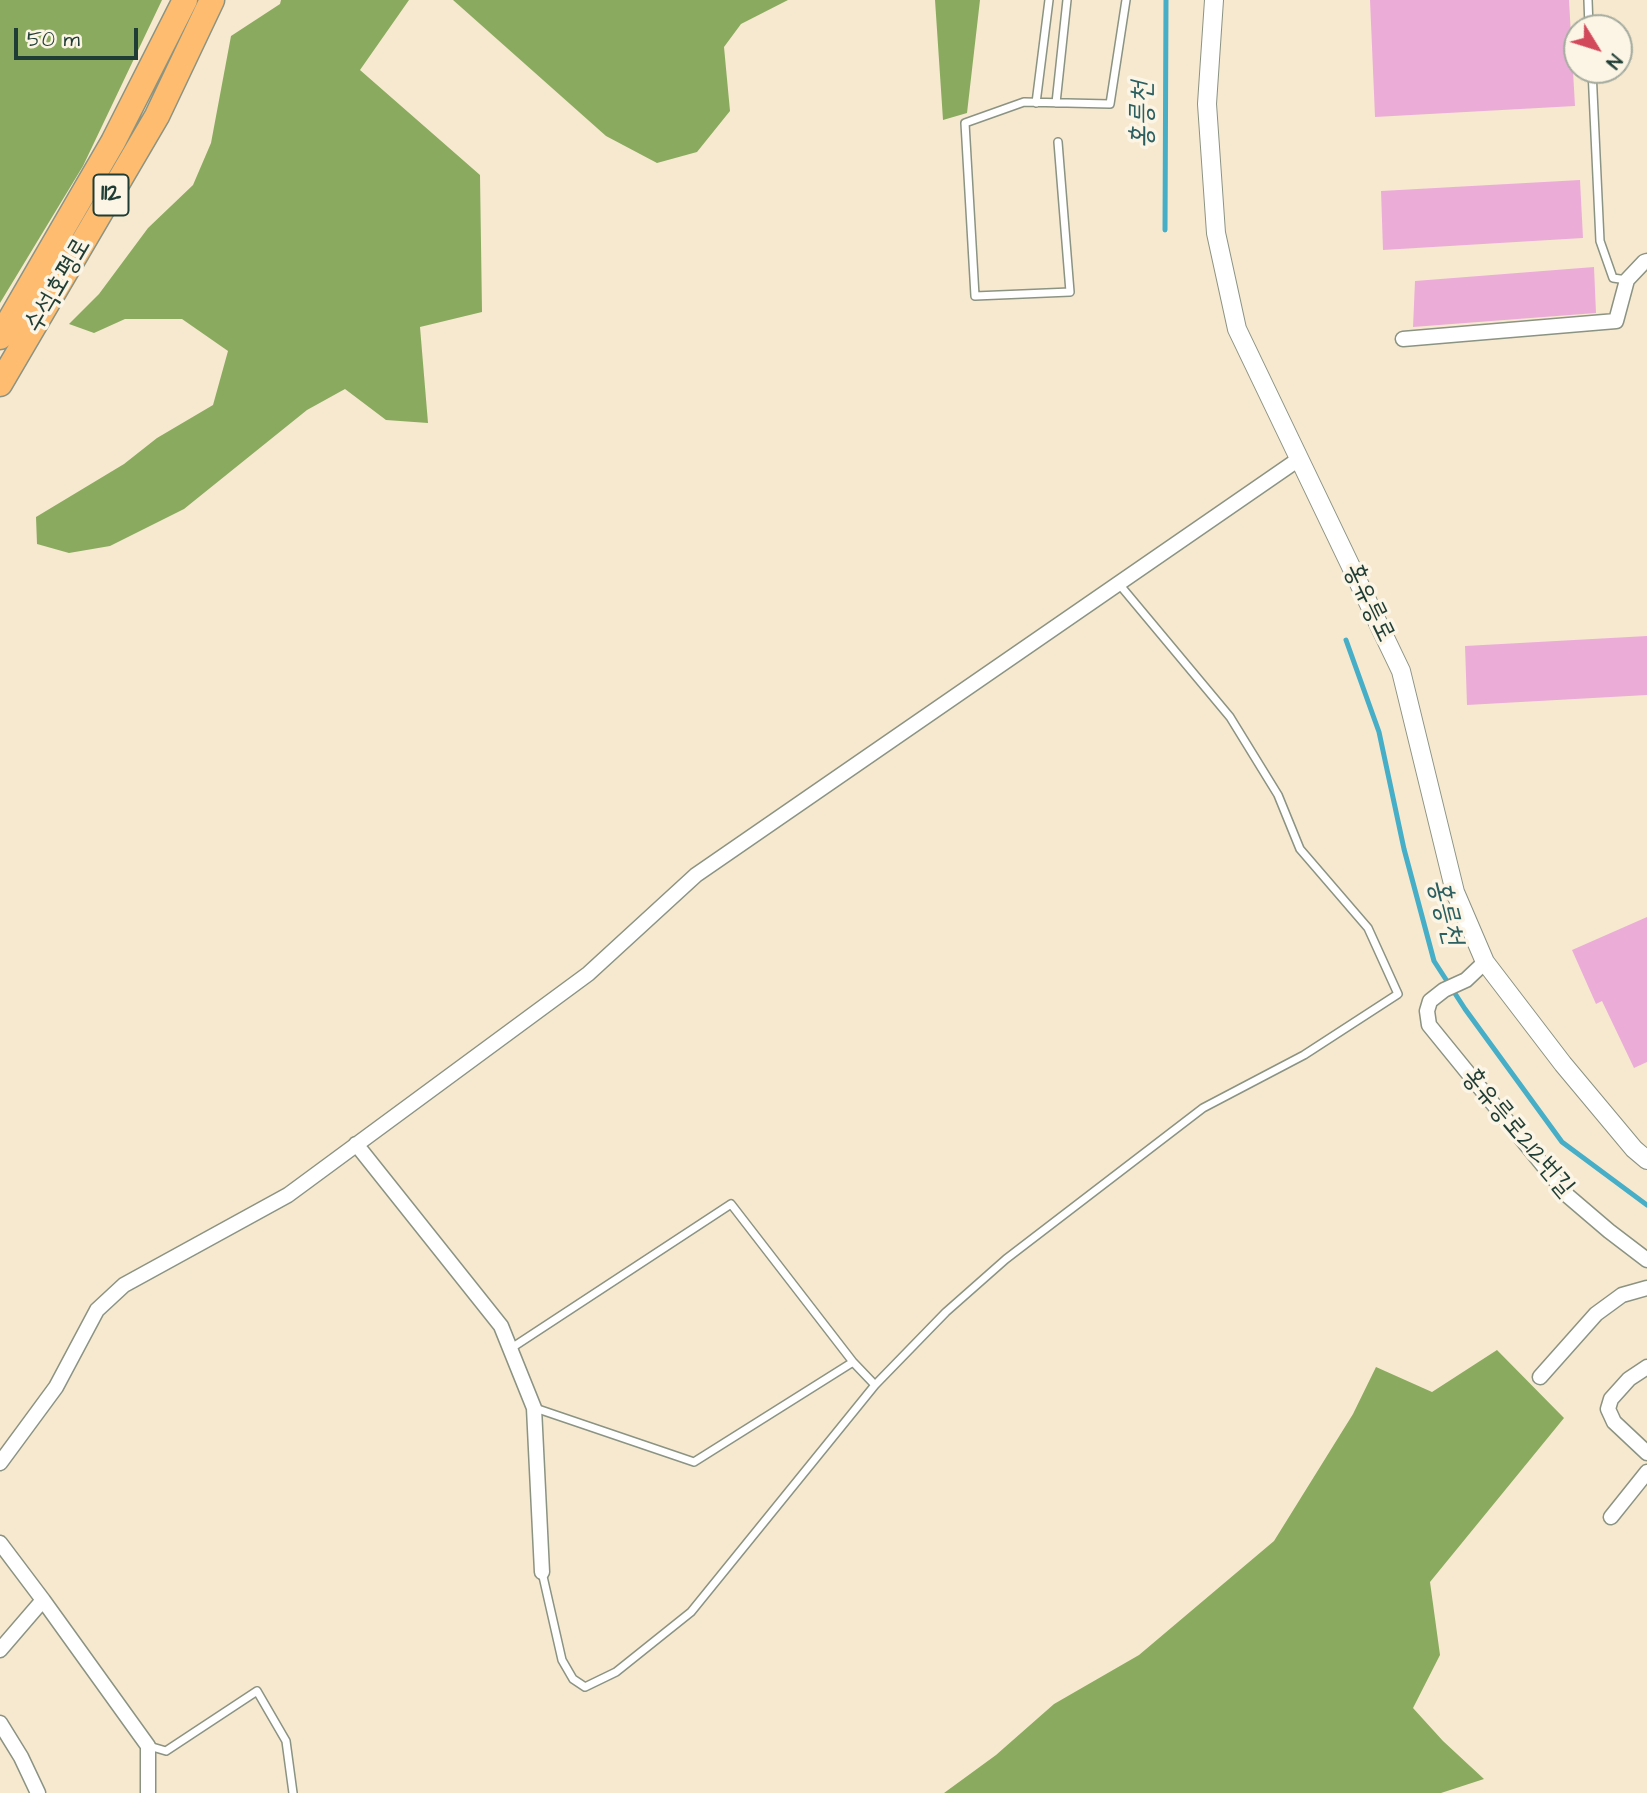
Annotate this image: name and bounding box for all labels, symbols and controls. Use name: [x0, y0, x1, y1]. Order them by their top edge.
scale bar: [18, 14, 142, 58]
north arrow: [1563, 14, 1633, 84]
text: 50 m: [27, 25, 80, 54]
text: N: [1599, 48, 1628, 74]
water label: 홍릉천: [1127, 81, 1161, 149]
road number: 112: [94, 174, 128, 216]
street label: 수석호평로: [19, 233, 99, 339]
street label: 홍유릉로: [1336, 559, 1400, 647]
water label: 홍릉천: [1420, 875, 1468, 949]
street label: 홍유릉로212번길: [1454, 1062, 1580, 1204]

